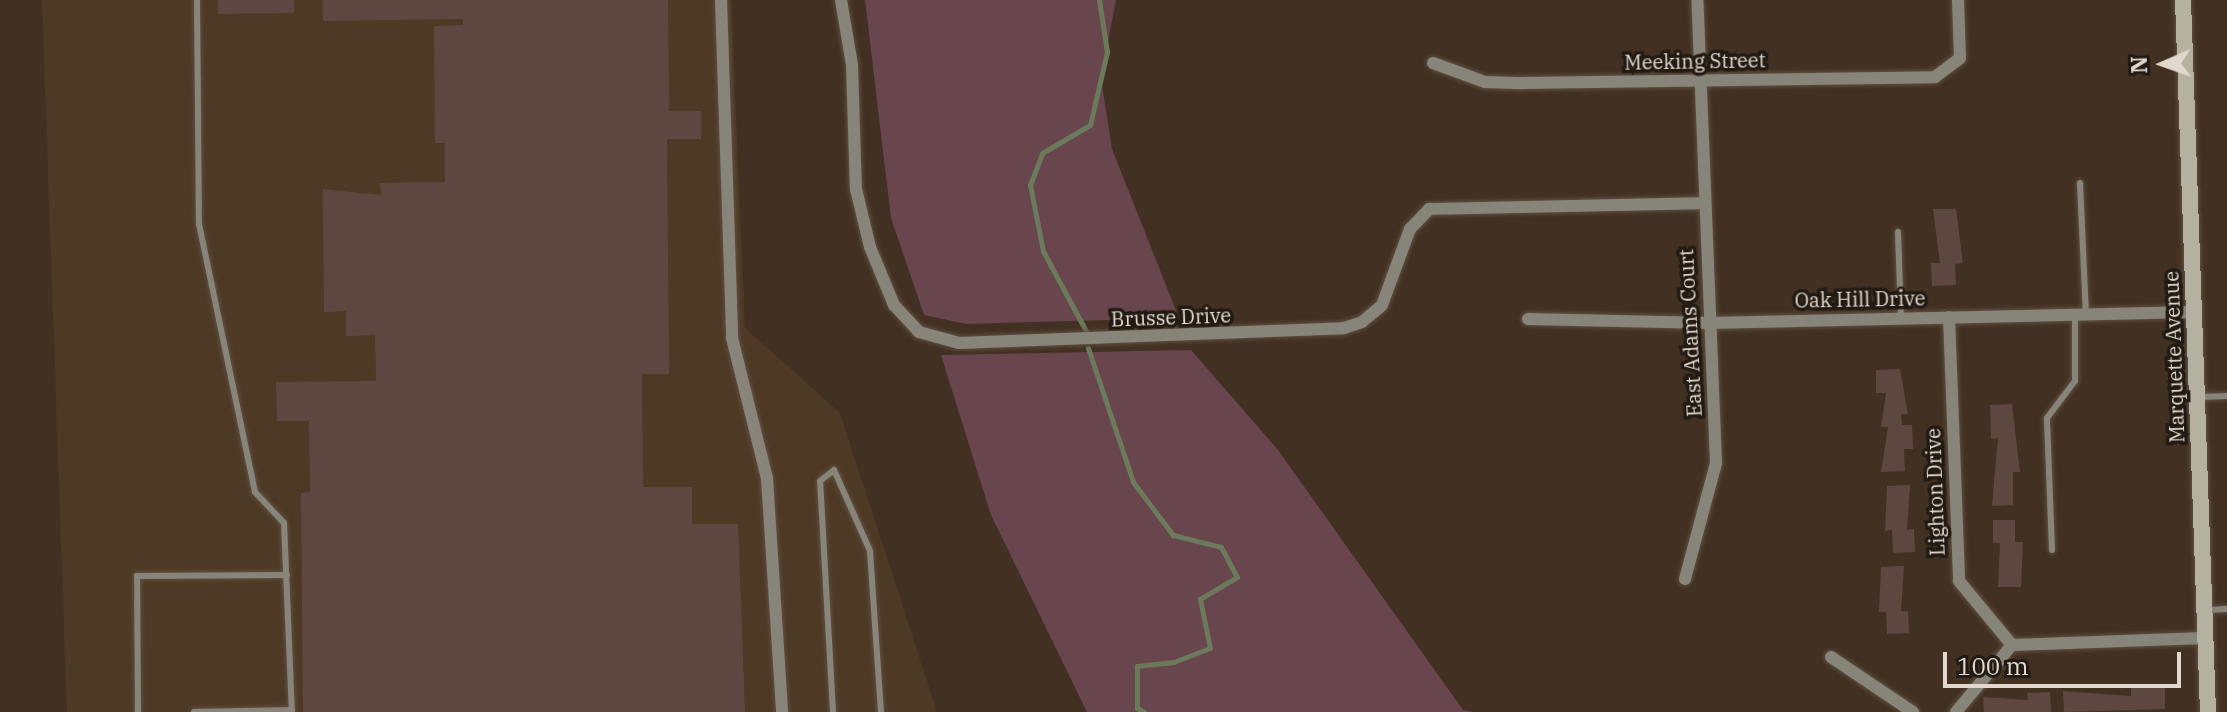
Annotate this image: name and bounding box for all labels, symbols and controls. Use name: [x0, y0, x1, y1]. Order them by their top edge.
north arrow: [2123, 24, 2203, 104]
street label: Meeking Street: [1624, 48, 1766, 74]
text: N: [2124, 56, 2153, 74]
street label: East Adams Court: [1674, 249, 1706, 417]
street label: Marquette Avenue: [2159, 271, 2189, 443]
street label: Oak Hill Drive: [1794, 286, 1926, 312]
street label: Brusse Drive: [1110, 303, 1232, 331]
street label: Lighton Drive: [1921, 428, 1949, 556]
scale bar: [1947, 636, 2185, 686]
text: 100 m: [1957, 650, 2029, 682]

